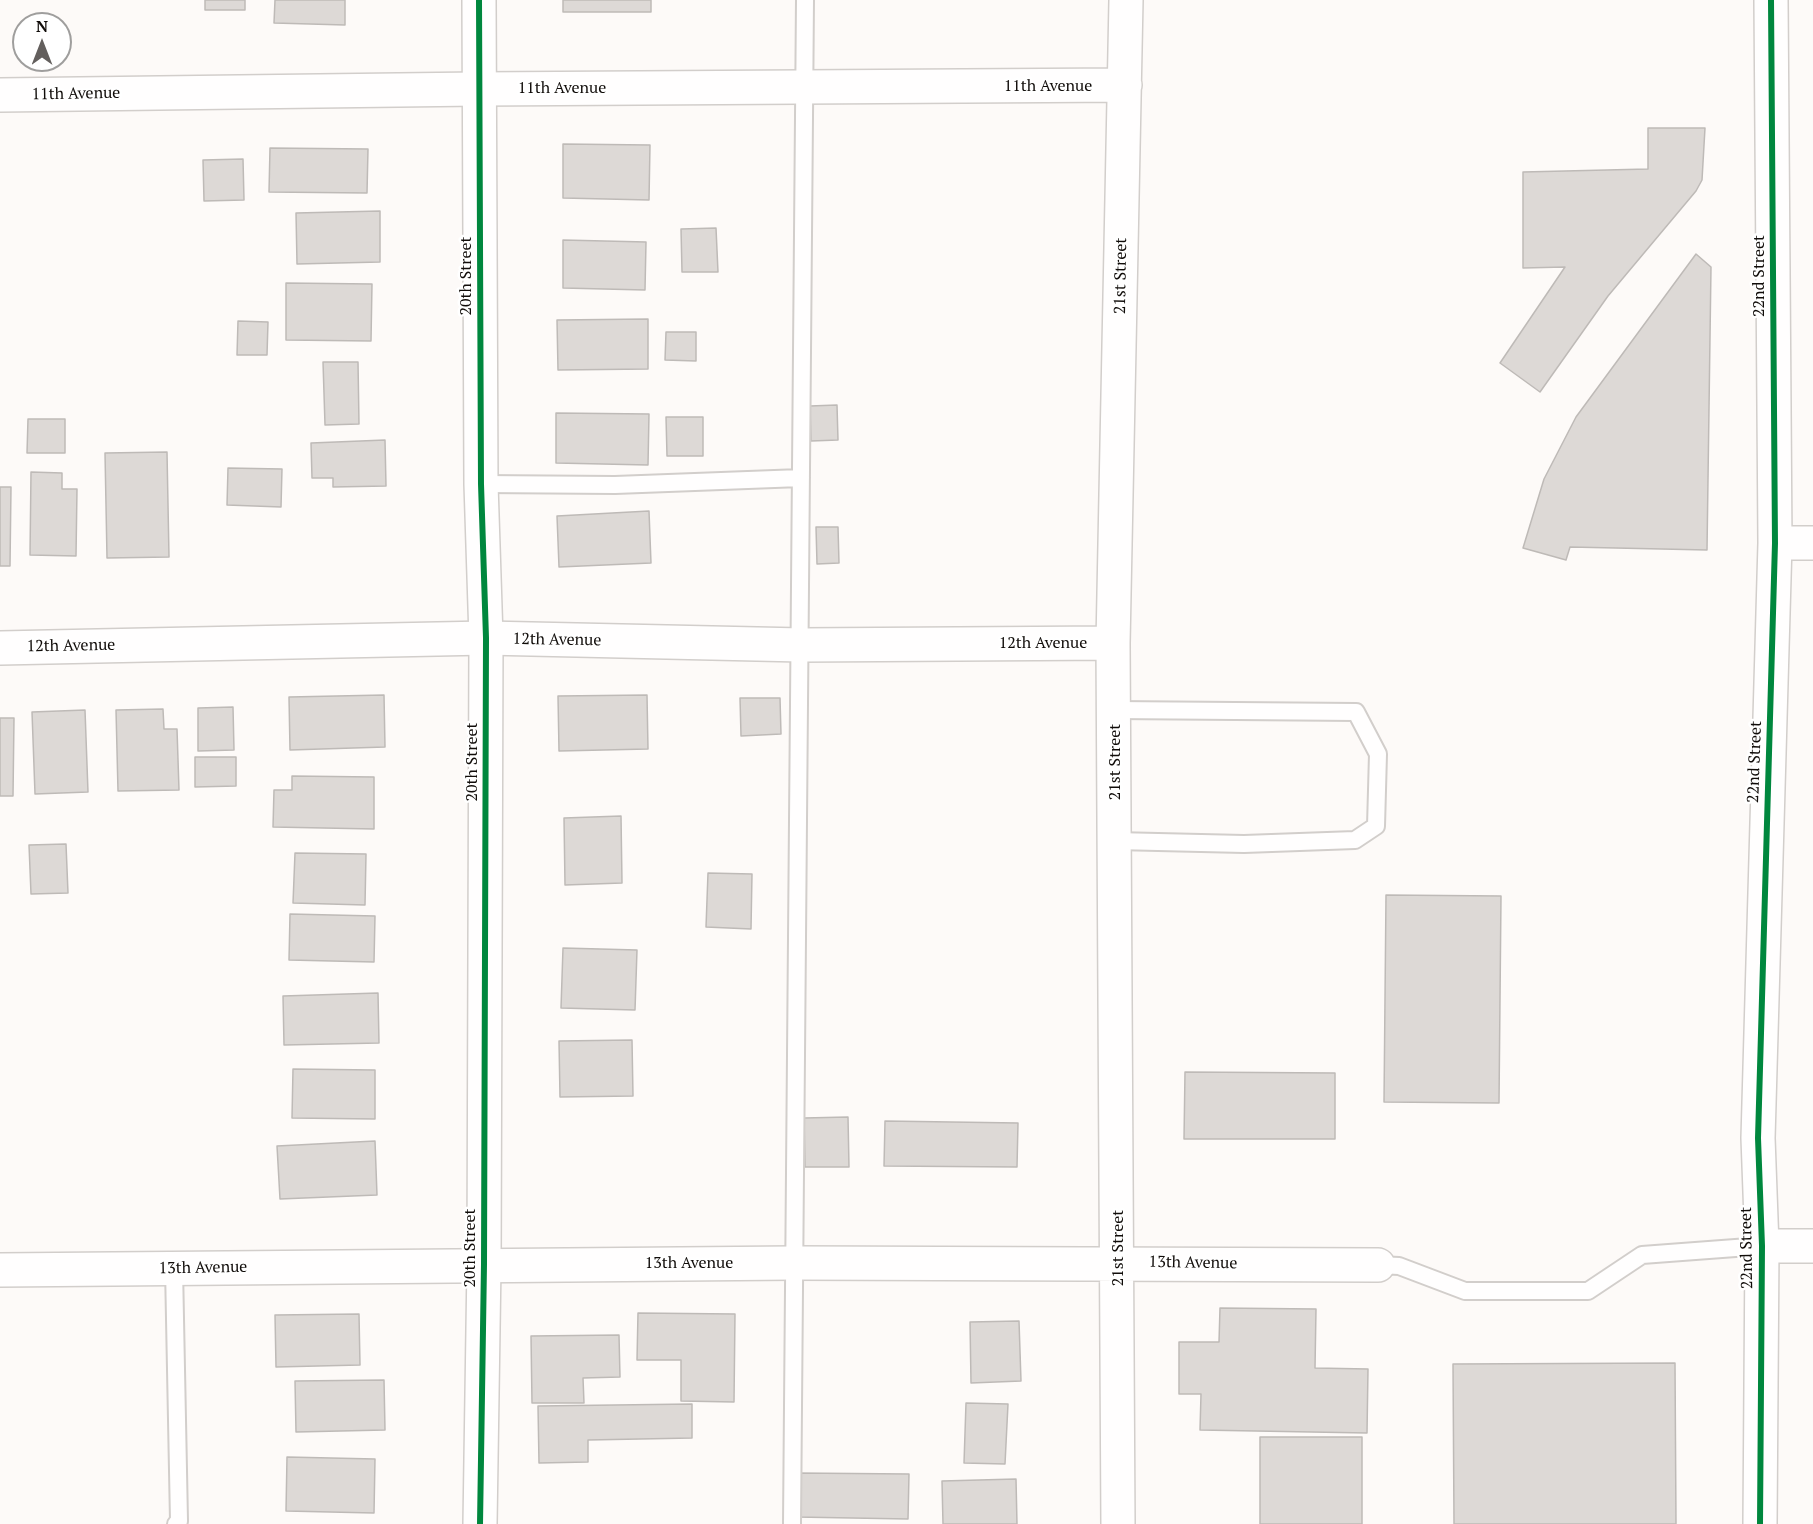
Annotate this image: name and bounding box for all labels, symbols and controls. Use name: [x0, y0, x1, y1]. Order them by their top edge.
north arrow: [12, 12, 72, 72]
text: N: [36, 15, 48, 37]
street label: 11th Avenue: [1004, 76, 1092, 96]
street label: 11th Avenue: [518, 78, 606, 98]
street label: 11th Avenue: [32, 84, 120, 104]
street label: 22nd Street: [1749, 235, 1769, 317]
street label: 20th Street: [456, 237, 476, 315]
street label: 21st Street: [1111, 238, 1131, 314]
street label: 12th Avenue: [513, 630, 601, 650]
street label: 12th Avenue: [999, 633, 1087, 653]
street label: 12th Avenue: [27, 636, 115, 656]
street label: 22nd Street: [1744, 721, 1766, 803]
street label: 20th Street: [462, 723, 482, 801]
street label: 21st Street: [1105, 724, 1125, 800]
street label: 22nd Street: [1737, 1207, 1757, 1289]
street label: 20th Street: [460, 1209, 480, 1287]
street label: 21st Street: [1108, 1210, 1128, 1286]
street label: 13th Avenue: [645, 1253, 733, 1273]
street label: 13th Avenue: [1149, 1253, 1237, 1273]
street label: 13th Avenue: [159, 1258, 247, 1278]

